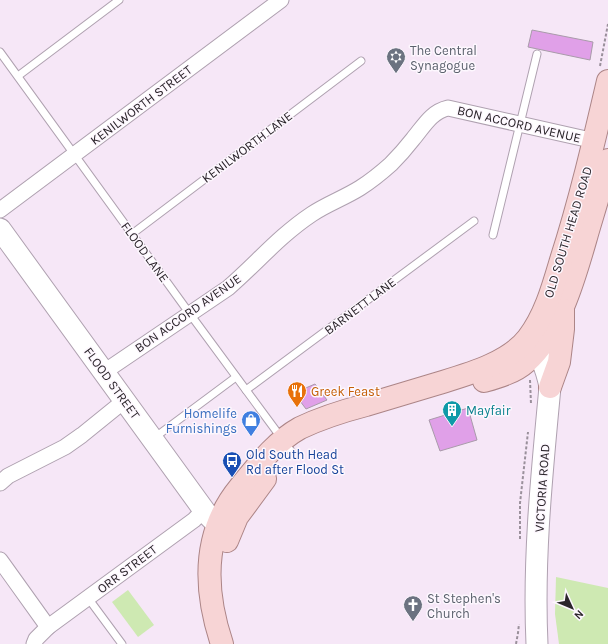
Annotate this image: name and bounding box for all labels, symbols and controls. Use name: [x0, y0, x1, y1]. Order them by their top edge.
place label: The Central Synagogue: [410, 43, 477, 73]
synagogue icon: The Central Synagogue: [385, 46, 407, 74]
street label: KENILWORTH STREET: [87, 62, 195, 148]
street label: BON ACCORD AVENUE: [456, 102, 582, 146]
street label: KENILWORTH LANE: [199, 108, 295, 186]
street label: OLD SOUTH HEAD ROAD: [541, 164, 595, 300]
street label: FLOOD LANE: [118, 219, 172, 285]
street label: BON ACCORD AVENUE: [132, 271, 244, 355]
street label: BARNETT LANE: [321, 274, 399, 338]
street label: FLOOD STREET: [81, 344, 143, 422]
restaurant icon: Greek Feast: [286, 380, 308, 408]
place label: Greek Feast: [311, 384, 380, 399]
building icon: Mayfair: [441, 399, 463, 427]
place label: Mayfair: [466, 403, 511, 418]
place label: Homelife Furnishings: [166, 406, 237, 436]
shop icon: Homelife Furnishings: [240, 409, 262, 437]
street label: VICTORIA ROAD: [531, 443, 553, 533]
place label: Old South Head Rd after Flood St: [246, 447, 344, 477]
bus stop icon: Old South Head Rd after Flood St: [221, 450, 243, 478]
street label: ORR STREET: [94, 541, 160, 596]
north arrow: [552, 588, 592, 628]
place label: St Stephen's Church: [427, 591, 501, 621]
church icon: St Stephen's Church: [402, 594, 424, 622]
text: N: [571, 607, 586, 622]

